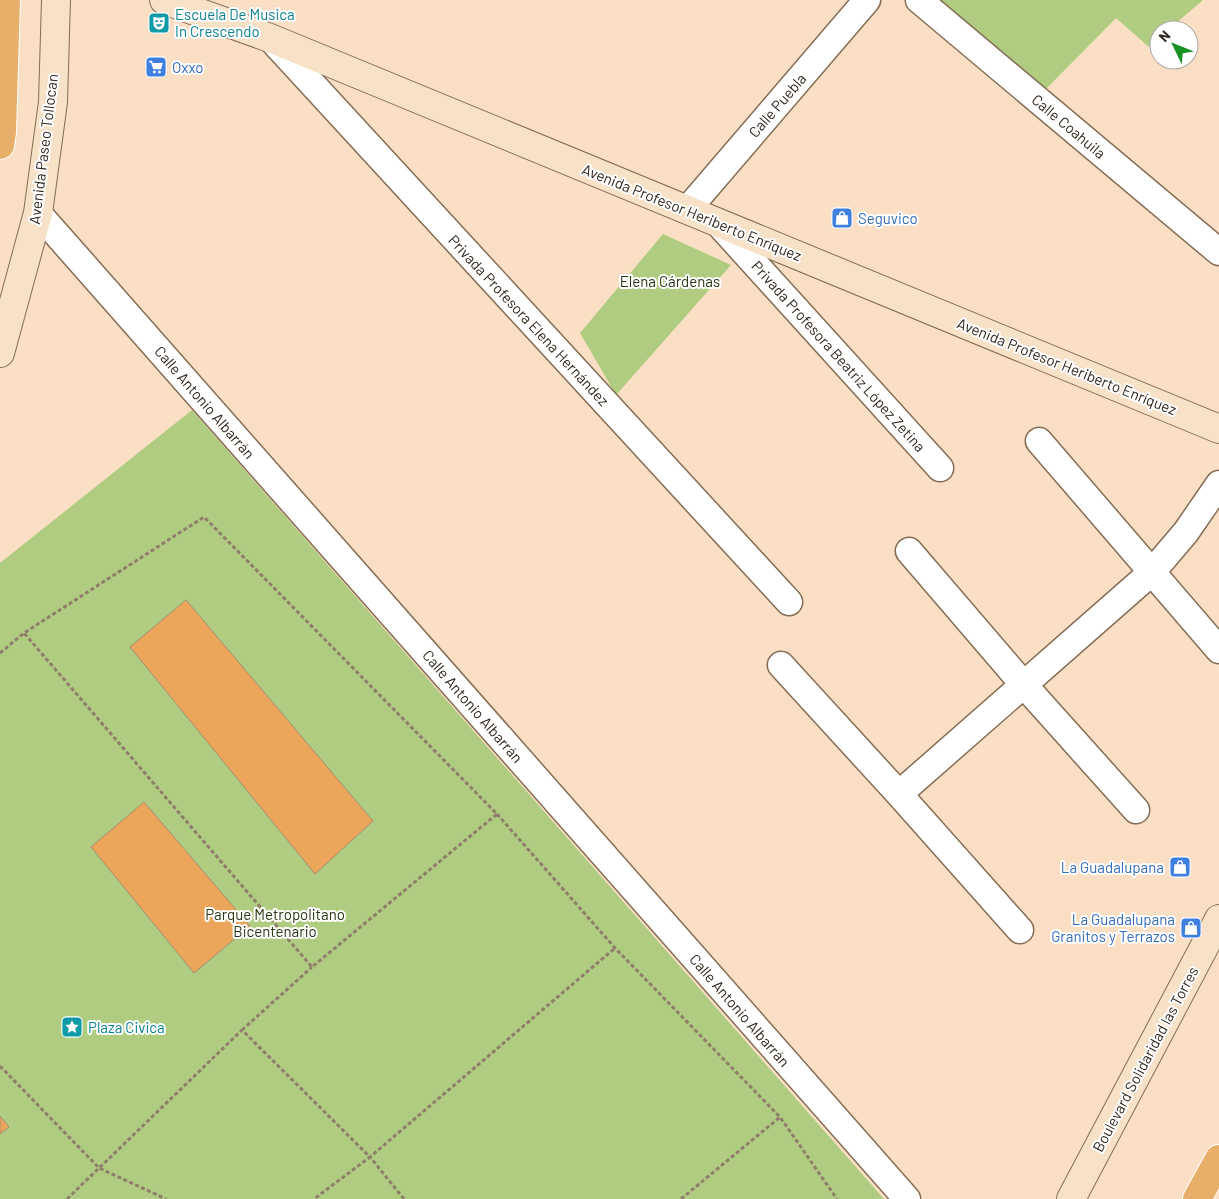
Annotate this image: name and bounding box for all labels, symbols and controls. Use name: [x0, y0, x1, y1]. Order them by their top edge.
place label: Escuela De Musica In Crescendo: [175, 5, 295, 40]
theatre icon: Escuela De Musica In Crescendo: [147, 11, 171, 35]
north arrow: [1149, 20, 1199, 70]
text: N: [1155, 27, 1174, 45]
supermarket icon: Oxxo: [144, 55, 168, 79]
place label: Oxxo: [172, 58, 204, 76]
street label: Calle Puebla: [744, 69, 810, 141]
street label: Avenida Paseo Tollocan: [25, 73, 61, 225]
street label: Calle Coahuila: [1029, 90, 1109, 162]
street label: Avenida Profesor Heriberto Enríquez: [580, 160, 805, 264]
shop icon: Seguvico: [830, 206, 854, 230]
place label: Seguvico: [858, 209, 918, 227]
street label: Privada Profesora Elena Hernández: [445, 231, 613, 409]
street label: Privada Profesora Beatriz López Zetina: [748, 257, 930, 455]
park label: Elena Cárdenas: [620, 272, 720, 290]
street label: Avenida Profesor Heriberto Enríquez: [955, 314, 1180, 418]
street label: Calle Antonio Albarrán: [151, 342, 259, 462]
street label: Calle Antonio Albarrán: [419, 646, 527, 766]
shop icon: La Guadalupana: [1168, 855, 1192, 879]
place label: La Guadalupana: [1061, 858, 1164, 876]
park label: Parque Metropolitano Bicentenario: [205, 905, 345, 940]
place label: La Guadalupana Granitos y Terrazos: [1051, 910, 1175, 945]
shop icon: La Guadalupana Granitos y Terrazos: [1179, 916, 1203, 940]
street label: Calle Antonio Albarrán: [686, 950, 794, 1070]
street label: Boulevard Solidaridad las Torres: [1088, 963, 1202, 1155]
place icon: Plaza Civica: [60, 1015, 84, 1039]
place label: Plaza Civica: [88, 1018, 165, 1036]

